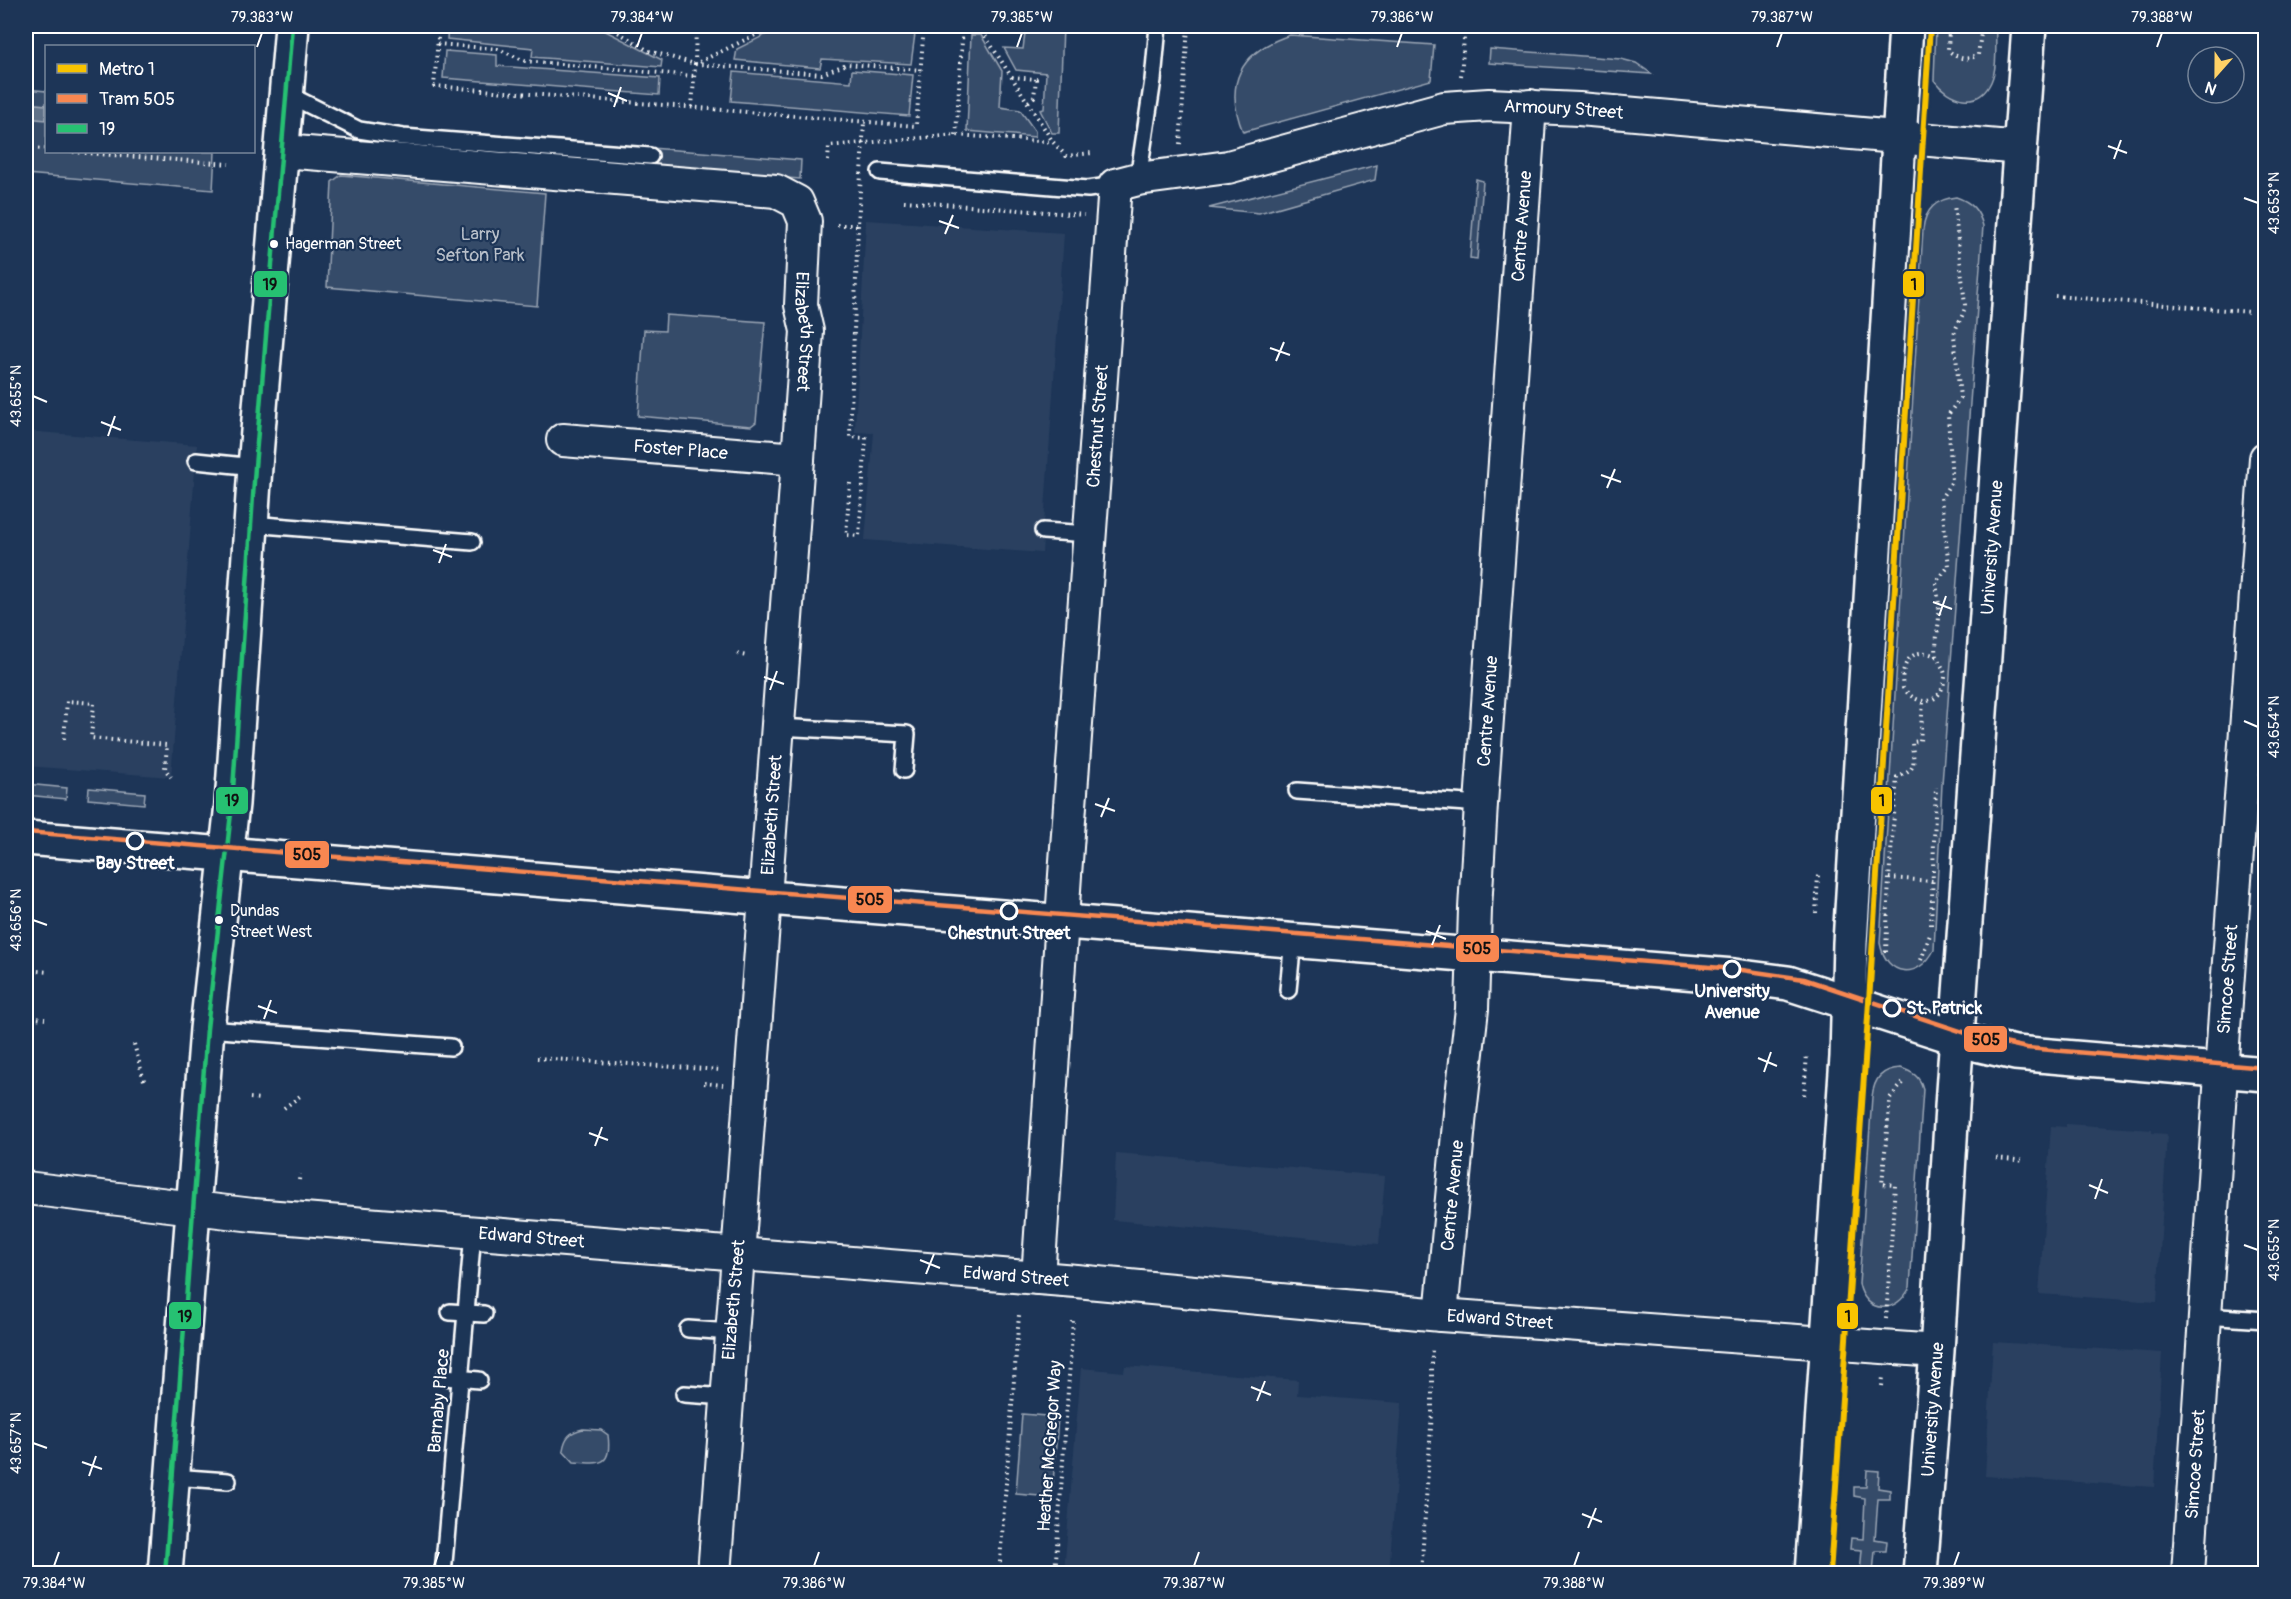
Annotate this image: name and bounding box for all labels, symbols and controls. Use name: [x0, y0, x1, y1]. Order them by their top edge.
text: 79.383°W: [231, 8, 293, 27]
text: 79.384°W: [611, 8, 674, 27]
text: 79.385°W: [991, 8, 1053, 27]
text: 79.386°W: [1371, 8, 1434, 27]
text: 79.387°W: [1751, 8, 1813, 27]
text: 79.388°W: [2131, 8, 2193, 27]
legend: [45, 45, 255, 153]
north arrow: [2186, 45, 2246, 105]
text: Metro 1: [99, 58, 155, 81]
text: N: [2202, 77, 2220, 99]
text: Tram 505: [99, 88, 175, 111]
street label: Armoury Street: [1503, 94, 1625, 124]
text: 19: [99, 118, 115, 141]
street label: Centre Avenue: [1506, 170, 1537, 282]
text: 43.653°N: [2265, 172, 2284, 234]
park label: Larry Sefton Park: [435, 223, 525, 267]
place label: Hagerman Street: [285, 234, 402, 254]
marker: Hagerman Street: [268, 238, 280, 250]
line badge: 19: [253, 270, 288, 298]
line badge: 1: [1902, 270, 1925, 298]
street label: Elizabeth Street: [789, 271, 819, 393]
text: 19: [263, 275, 277, 295]
text: 1: [1911, 275, 1917, 295]
street label: Chestnut Street: [1082, 363, 1113, 488]
text: 43.655°N: [7, 365, 26, 427]
street label: Foster Place: [632, 434, 729, 465]
street label: University Avenue: [1976, 479, 2008, 616]
street label: Centre Avenue: [1472, 655, 1503, 767]
text: 43.654°N: [2265, 696, 2284, 758]
street label: Elizabeth Street: [756, 753, 788, 876]
line badge: 19: [215, 786, 249, 815]
line badge: 1: [1870, 786, 1893, 815]
text: 19: [225, 791, 239, 811]
text: 1: [1879, 791, 1885, 811]
marker: Bay Street: [126, 832, 144, 850]
line badge: 505: [284, 840, 330, 869]
text: 505: [293, 845, 321, 865]
place label: Bay Street: [96, 852, 175, 875]
line badge: 505: [847, 885, 893, 914]
text: 43.656°N: [7, 889, 26, 951]
text: 505: [856, 890, 884, 910]
place label: Dundas Street West: [230, 901, 313, 942]
marker: Chestnut Street: [1000, 902, 1018, 920]
marker: Dundas Street West: [213, 914, 225, 926]
place label: Chestnut Street: [948, 922, 1071, 945]
street label: Simcoe Street: [2212, 923, 2243, 1035]
line badge: 505: [1455, 934, 1500, 963]
text: 505: [1463, 939, 1491, 959]
marker: University Avenue: [1723, 960, 1741, 978]
place label: University Avenue: [1694, 980, 1770, 1024]
place label: St. Patrick: [1906, 997, 1983, 1020]
marker: St. Patrick: [1883, 999, 1901, 1017]
line badge: 505: [1963, 1025, 2008, 1053]
text: 505: [1972, 1030, 2000, 1050]
street label: Centre Avenue: [1436, 1139, 1469, 1252]
text: 43.655°N: [2265, 1219, 2284, 1281]
street label: Edward Street: [478, 1222, 586, 1253]
street label: Elizabeth Street: [717, 1238, 751, 1361]
street label: Edward Street: [962, 1260, 1071, 1292]
line badge: 19: [168, 1301, 202, 1330]
line badge: 1: [1836, 1302, 1859, 1330]
street label: Edward Street: [1446, 1304, 1555, 1335]
text: 19: [178, 1307, 192, 1327]
text: 1: [1845, 1307, 1851, 1327]
street label: University Avenue: [1916, 1341, 1949, 1478]
street label: Barnaby Place: [423, 1348, 455, 1454]
street label: Heather McGregor Way: [1033, 1359, 1067, 1532]
street label: Simcoe Street: [2180, 1408, 2210, 1520]
text: 43.657°N: [7, 1412, 26, 1474]
text: 79.384°W: [23, 1574, 86, 1593]
text: 79.385°W: [403, 1574, 465, 1593]
text: 79.386°W: [783, 1574, 846, 1593]
text: 79.387°W: [1163, 1574, 1225, 1593]
text: 79.388°W: [1543, 1574, 1605, 1593]
text: 79.389°W: [1923, 1574, 1985, 1593]

